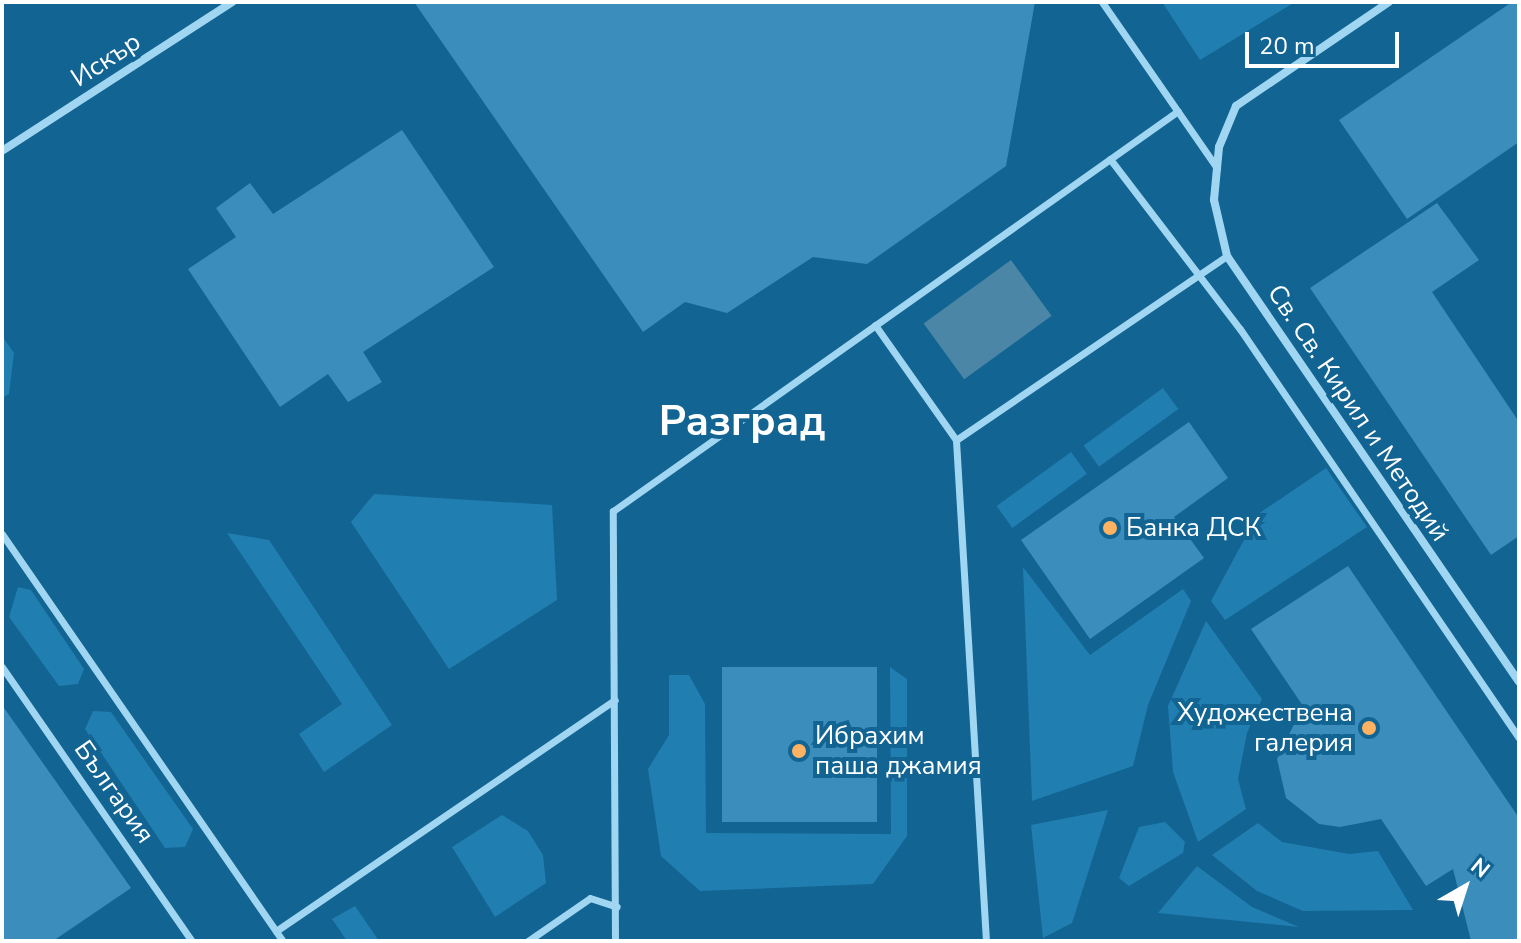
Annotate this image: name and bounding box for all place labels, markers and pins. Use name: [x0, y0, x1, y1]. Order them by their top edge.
place label: Банка ДСК: [1126, 512, 1261, 544]
marker: Банка ДСК: [1101, 519, 1119, 537]
place label: Художествена галерия: [1177, 697, 1353, 758]
marker: Художествена галерия: [1360, 719, 1378, 737]
place label: Ибрахим паша джамия: [815, 720, 982, 782]
marker: Ибрахим паша джамия: [790, 742, 808, 760]

